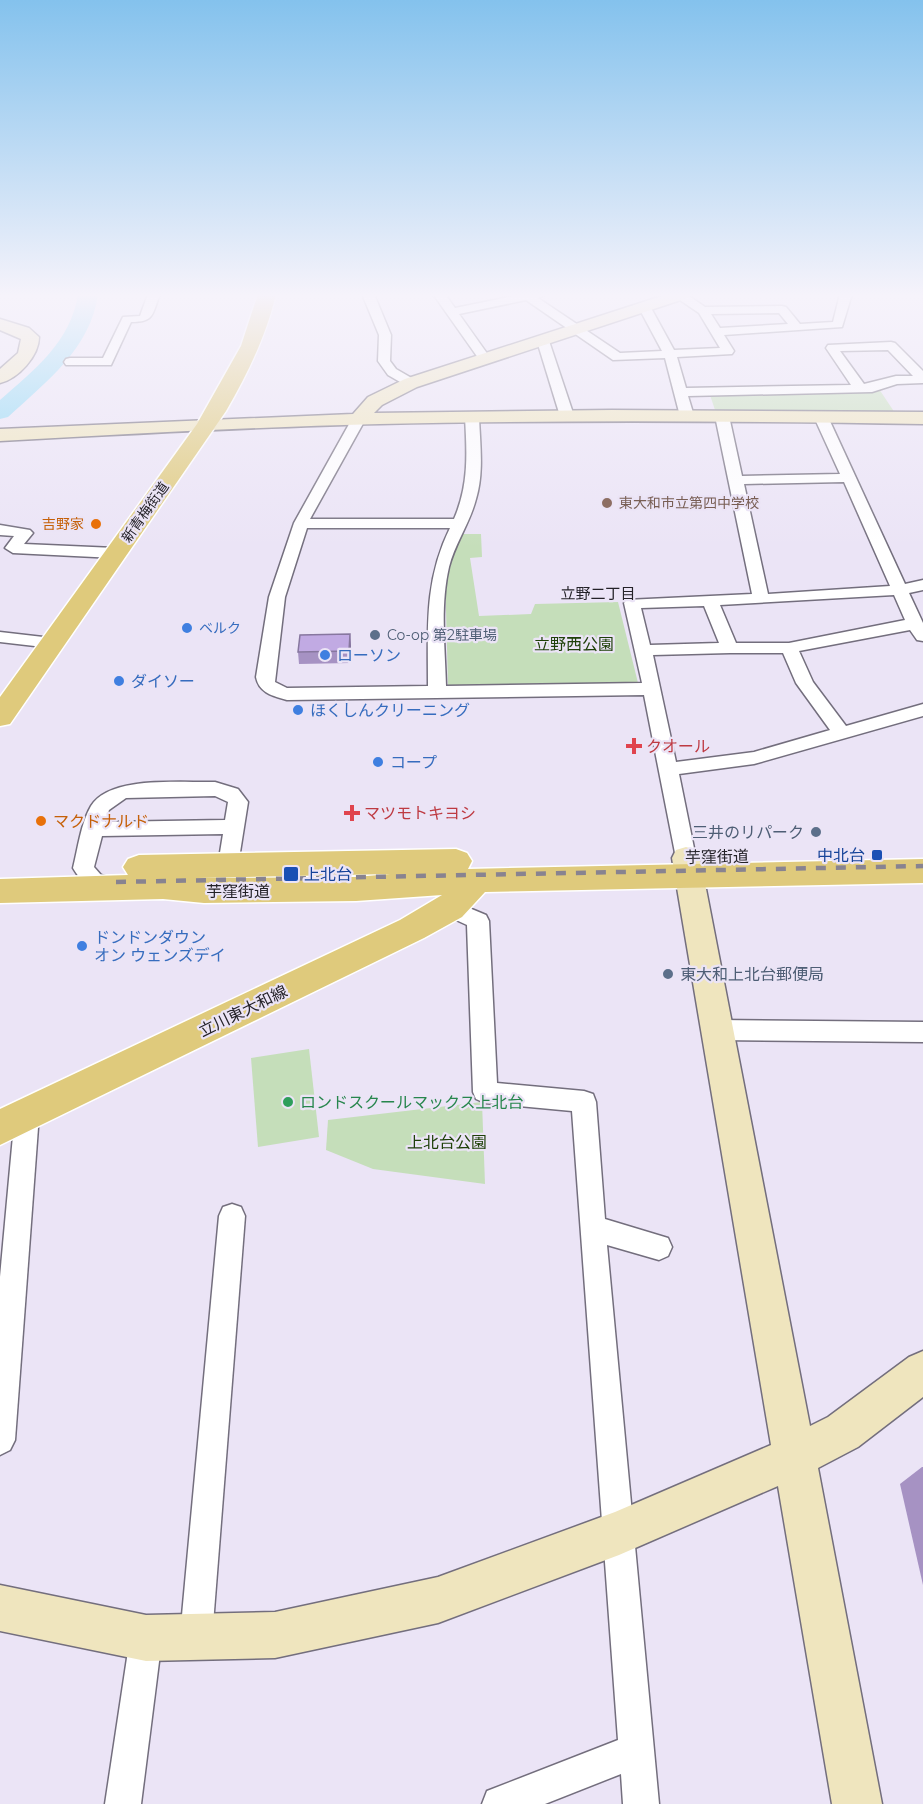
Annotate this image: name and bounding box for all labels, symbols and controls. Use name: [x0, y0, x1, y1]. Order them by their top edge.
street label: 新青梅街道: [118, 478, 172, 546]
place label: 東大和市立第四中学校: [619, 494, 759, 512]
marker: 東大和市立第四中学校: [600, 496, 614, 510]
place label: 吉野家: [42, 515, 84, 533]
marker: 吉野家: [89, 517, 103, 531]
district label: 立野二丁目: [560, 584, 636, 603]
place label: ベルク: [199, 619, 241, 637]
marker: ベルク: [180, 621, 194, 635]
place label: Co-op 第2駐車場: [387, 626, 497, 644]
marker: Co-op 第2駐車場: [368, 628, 382, 642]
park label: 立野西公園: [534, 635, 614, 654]
place label: ローソン: [337, 646, 401, 665]
marker: ローソン: [318, 648, 332, 662]
place label: ダイソー: [131, 672, 195, 691]
marker: ダイソー: [112, 674, 126, 688]
place label: ほくしんクリーニング: [310, 701, 470, 720]
marker: ほくしんクリーニング: [291, 703, 305, 717]
place label: クオール: [646, 737, 710, 756]
marker: クオール: [627, 739, 641, 753]
place label: コープ: [390, 753, 437, 772]
marker: コープ: [371, 755, 385, 769]
place label: マツモトキヨシ: [364, 804, 476, 823]
marker: マツモトキヨシ: [345, 806, 359, 820]
place label: マクドナルド: [53, 812, 149, 831]
marker: マクドナルド: [34, 814, 48, 828]
place label: 三井のリパーク: [692, 823, 804, 842]
marker: 三井のリパーク: [809, 825, 823, 839]
place label: 中北台: [817, 846, 865, 865]
street label: 芋窪街道: [685, 847, 749, 867]
marker: 中北台: [870, 848, 884, 862]
marker: 上北台: [282, 865, 300, 883]
place label: 上北台: [304, 865, 352, 884]
street label: 芋窪街道: [206, 882, 270, 901]
place label: ドンドンダウン オン ウェンズデイ: [94, 928, 226, 965]
marker: ドンドンダウン オン ウェンズデイ: [75, 939, 89, 953]
place label: 東大和上北台郵便局: [680, 965, 824, 984]
marker: 東大和上北台郵便局: [661, 967, 675, 981]
street label: 立川東大和線: [196, 981, 290, 1041]
place label: ロンドスクールマックス上北台: [300, 1093, 524, 1112]
marker: ロンドスクールマックス上北台: [281, 1095, 295, 1109]
park label: 上北台公園: [407, 1133, 487, 1152]

